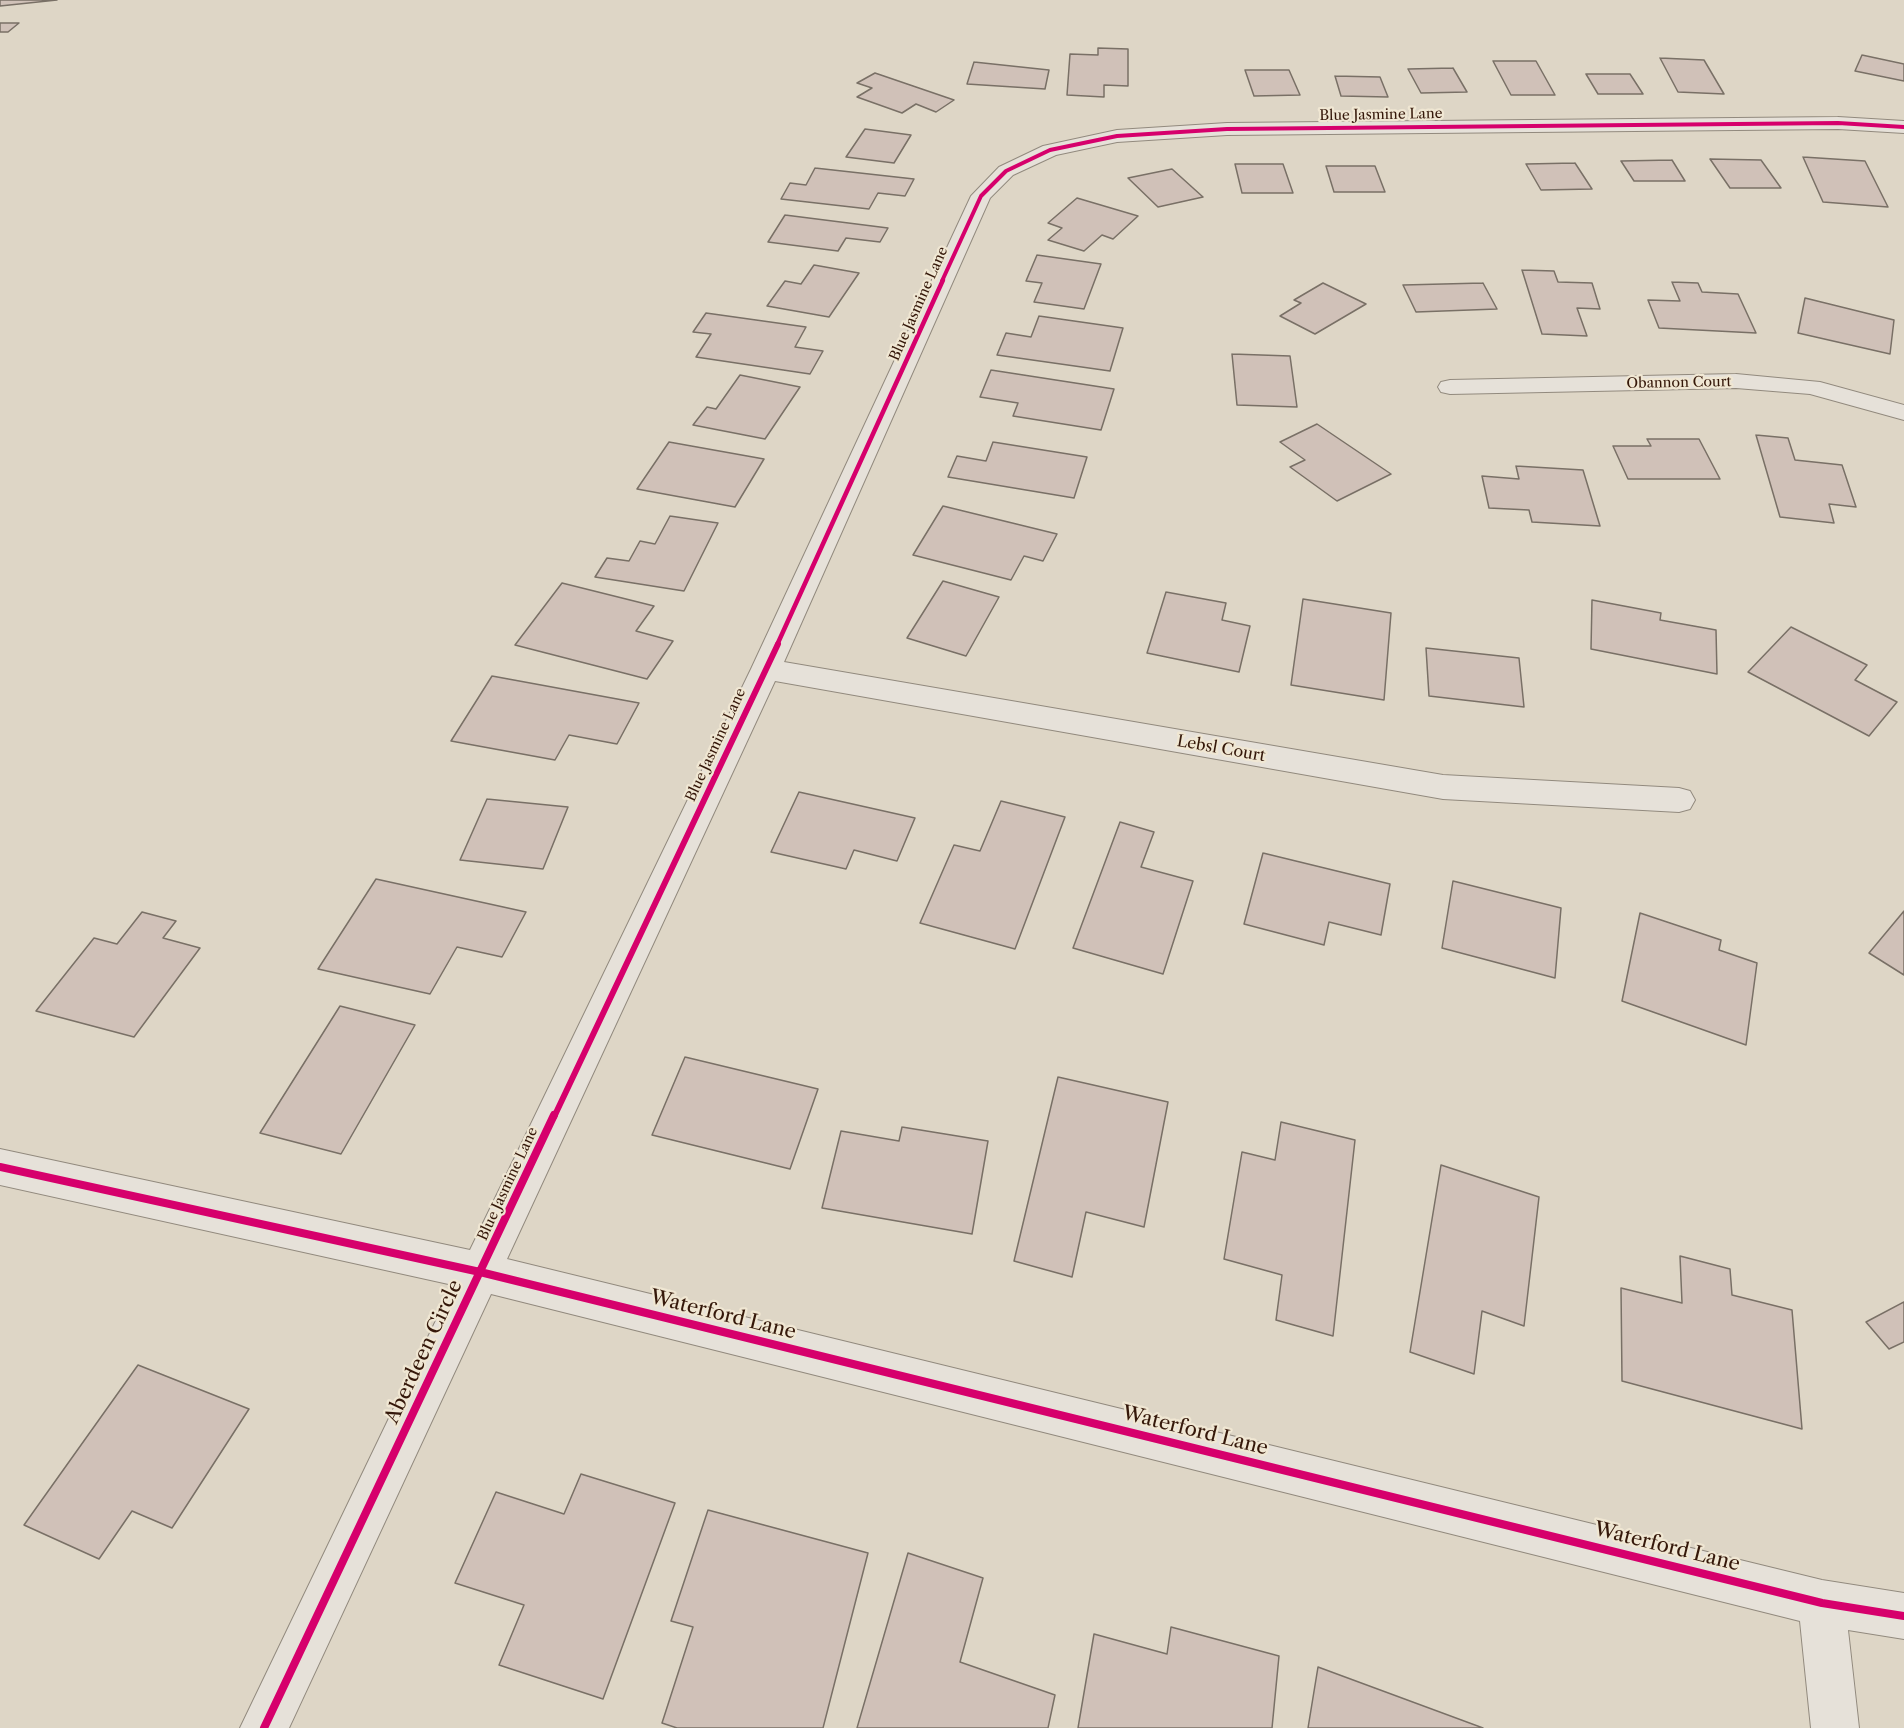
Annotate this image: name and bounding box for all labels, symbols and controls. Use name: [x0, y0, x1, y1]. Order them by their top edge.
street label: Blue Jasmine Lane: [1319, 106, 1443, 124]
street label: Blue Jasmine Lane: [886, 244, 952, 364]
street label: Obannon Court: [1626, 374, 1732, 392]
street label: Blue Jasmine Lane: [682, 686, 750, 804]
street label: Lebsl Court: [1175, 732, 1267, 766]
street label: Blue Jasmine Lane: [474, 1125, 542, 1243]
street label: Aberdeen Circle: [380, 1276, 468, 1428]
street label: Waterford Lane: [648, 1285, 798, 1345]
street label: Waterford Lane: [1120, 1401, 1270, 1461]
street label: Waterford Lane: [1592, 1517, 1742, 1577]

